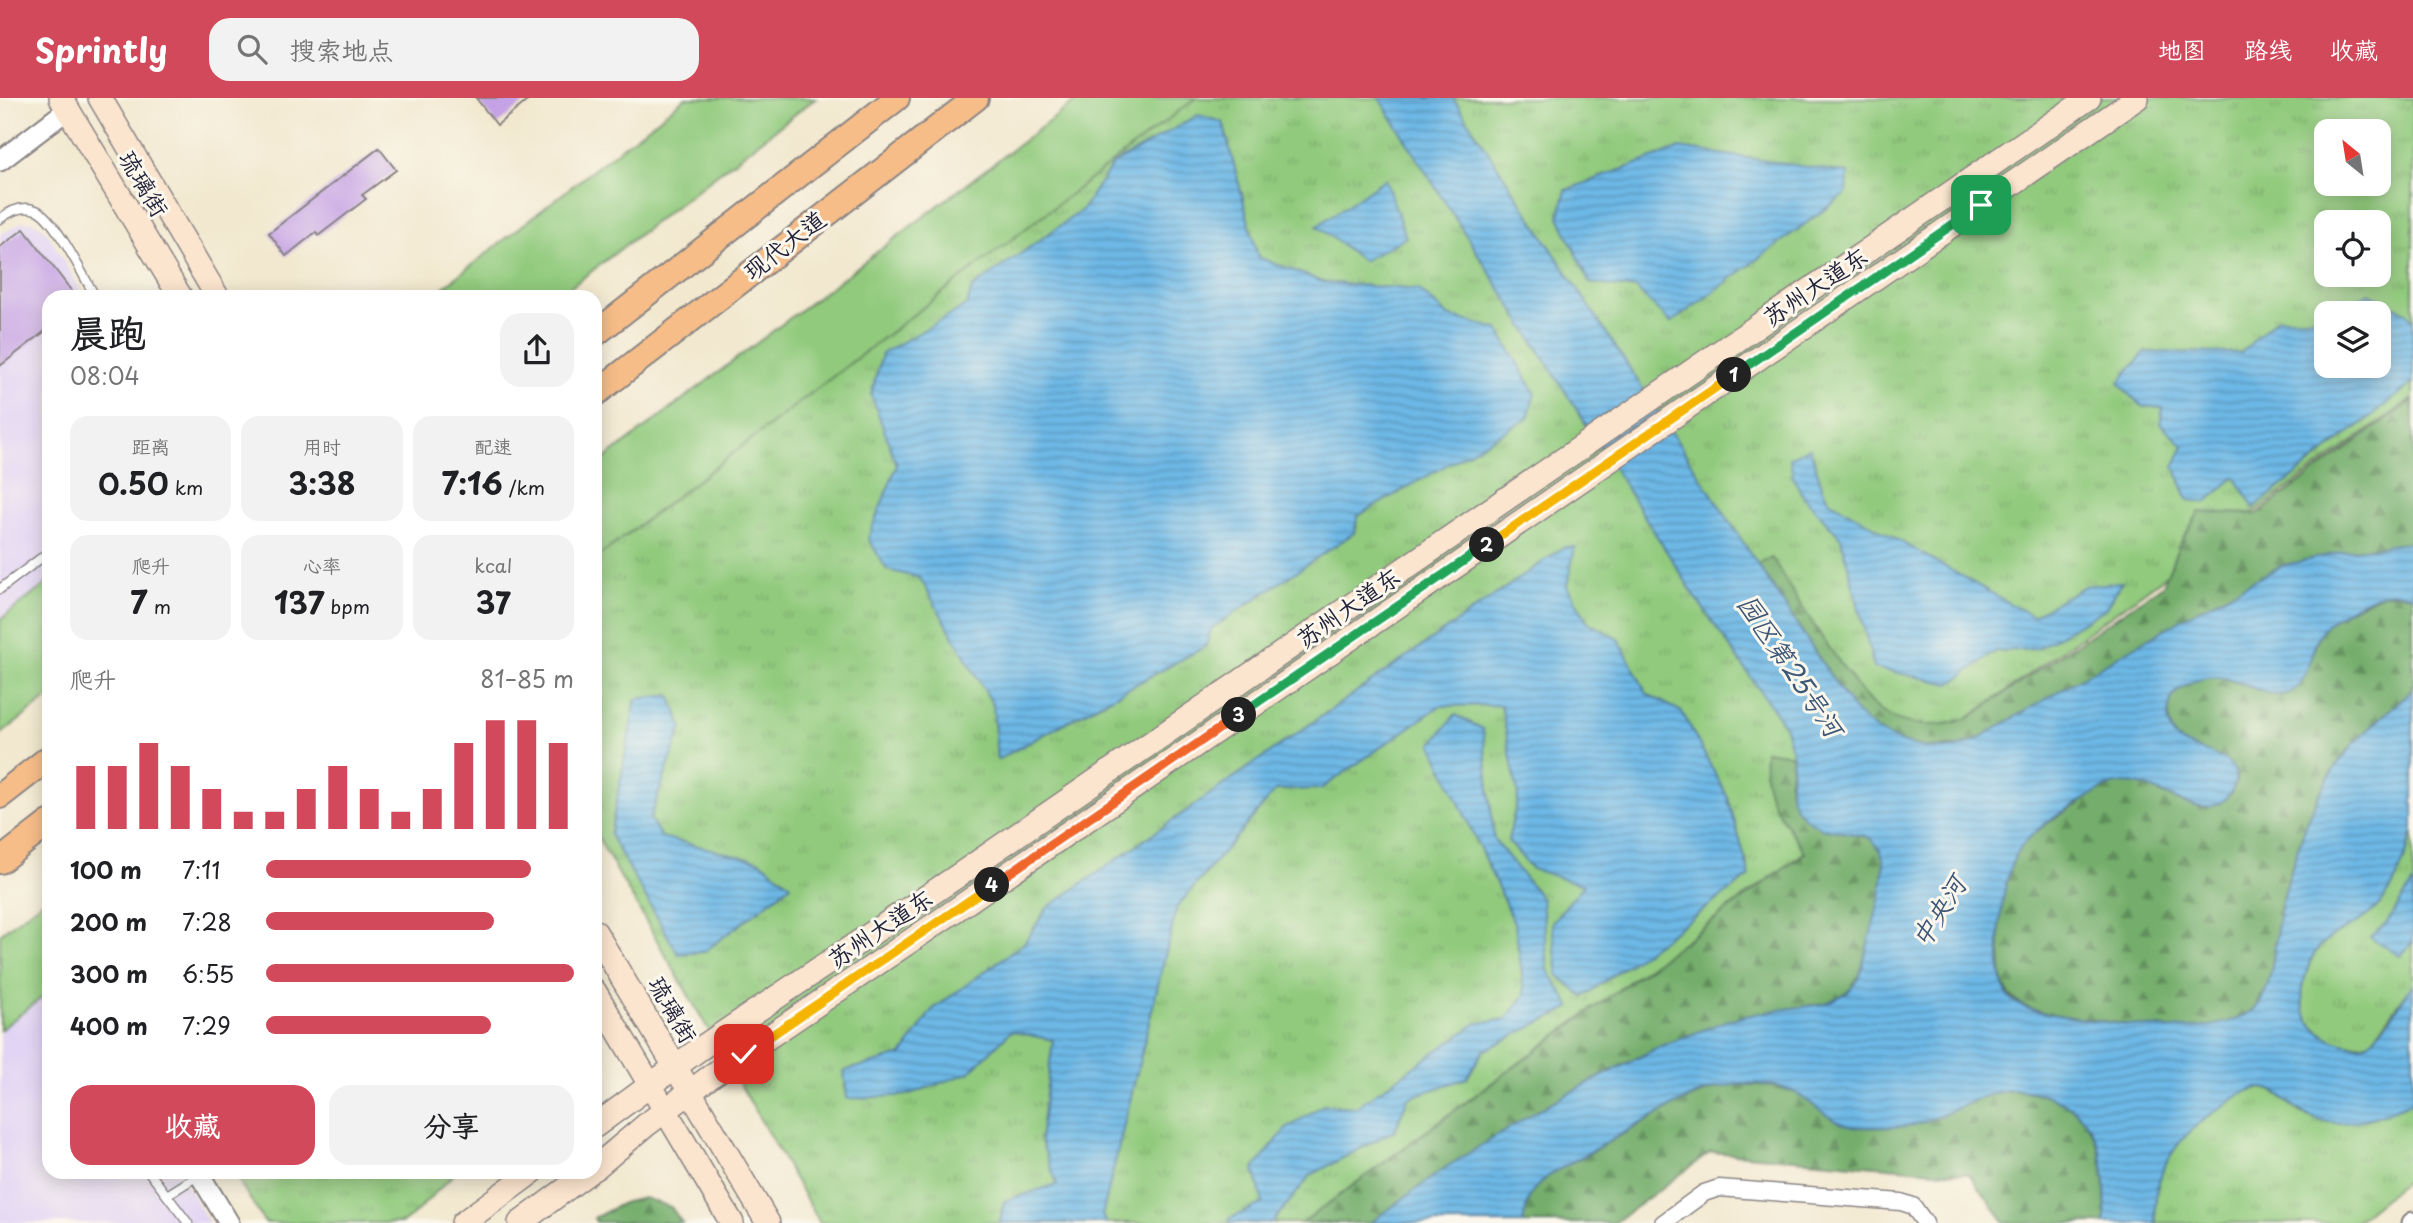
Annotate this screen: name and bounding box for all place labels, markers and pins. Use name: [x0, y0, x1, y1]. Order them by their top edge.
pin: [1951, 175, 2011, 235]
pin: 1: [1716, 358, 1752, 392]
pin: 2: [1470, 528, 1504, 562]
pin: 3: [1222, 698, 1256, 732]
pin: 4: [974, 868, 1010, 902]
pin: [714, 1024, 774, 1084]

